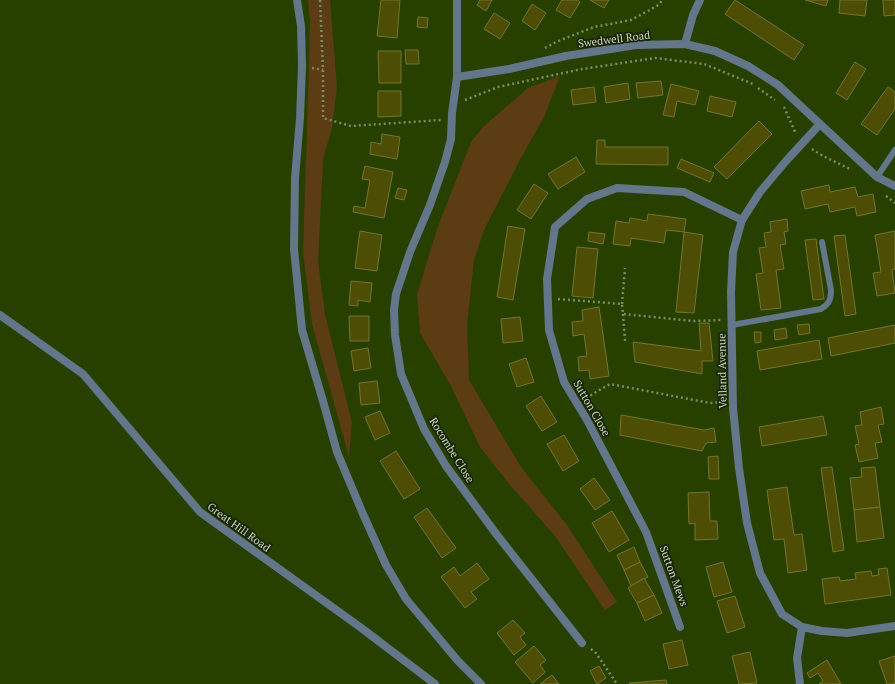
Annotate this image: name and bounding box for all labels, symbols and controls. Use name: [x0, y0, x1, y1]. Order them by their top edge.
street label: Swedwell Road: [577, 28, 651, 50]
street label: Velland Avenue: [714, 333, 730, 409]
street label: Sutton Close: [570, 377, 614, 439]
street label: Rocombe Close: [426, 415, 478, 486]
street label: Great Hill Road: [205, 499, 273, 555]
street label: Sutton Mews: [657, 544, 692, 608]

